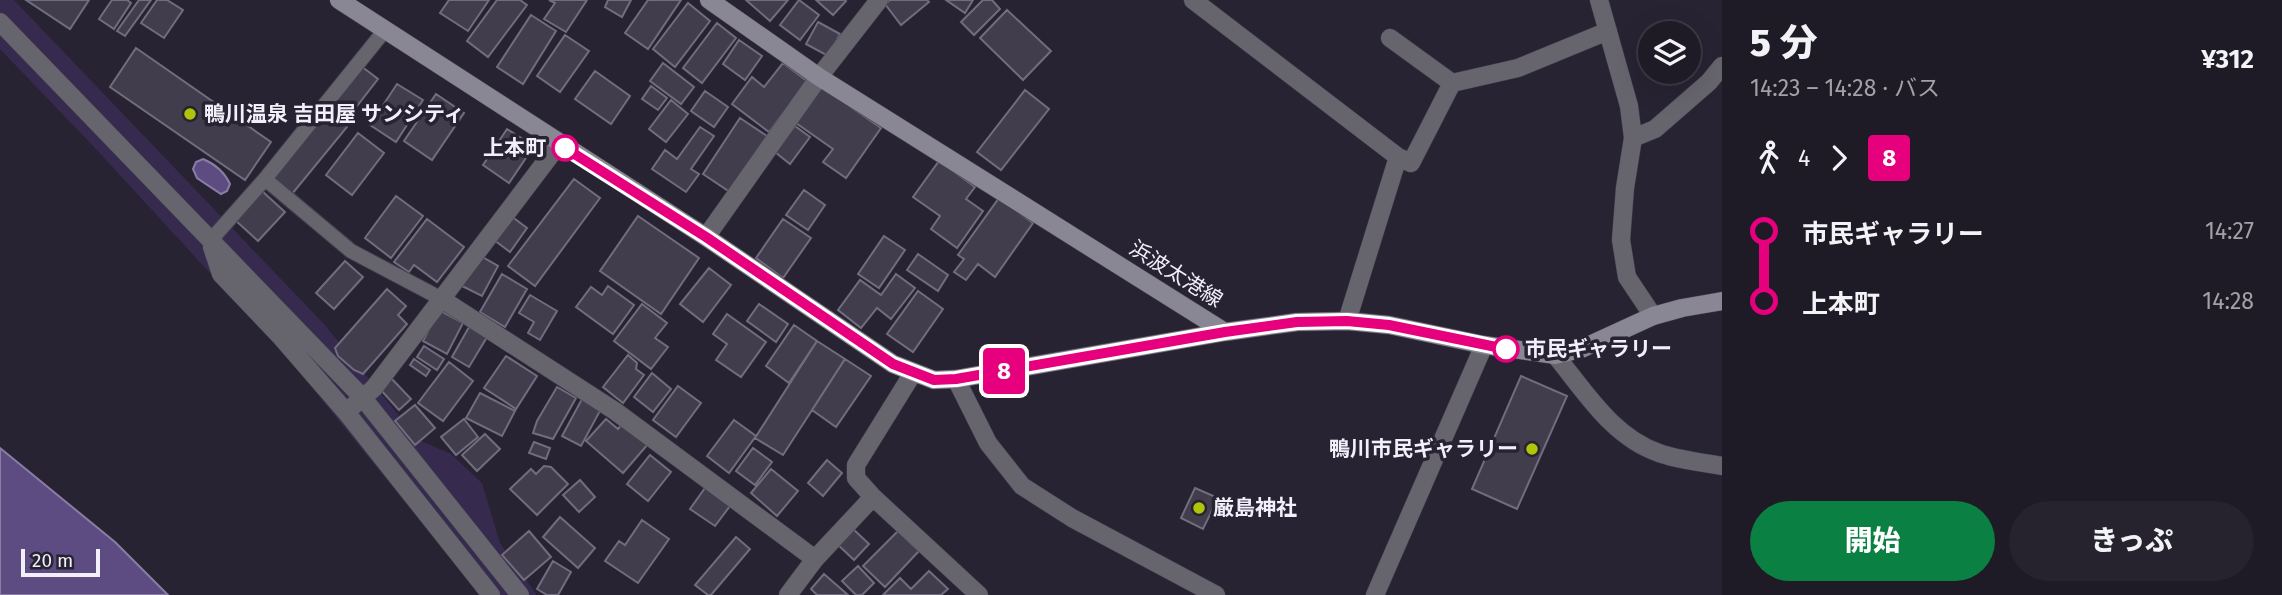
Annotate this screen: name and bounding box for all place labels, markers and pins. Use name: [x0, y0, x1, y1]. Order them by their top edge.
place label: 鴨川温泉 吉田屋 サンシティ: [204, 101, 465, 127]
marker: 鴨川温泉 吉田屋 サンシティ: [182, 106, 198, 122]
place label: 上本町: [483, 135, 546, 161]
marker: 上本町: [552, 135, 578, 161]
marker: 市民ギャラリー: [1493, 336, 1519, 362]
place label: 市民ギャラリー: [1525, 336, 1672, 362]
place label: 鴨川市民ギャラリー: [1329, 436, 1518, 462]
marker: 鴨川市民ギャラリー: [1524, 441, 1540, 457]
place label: 厳島神社: [1213, 495, 1297, 521]
marker: 厳島神社: [1191, 500, 1207, 516]

